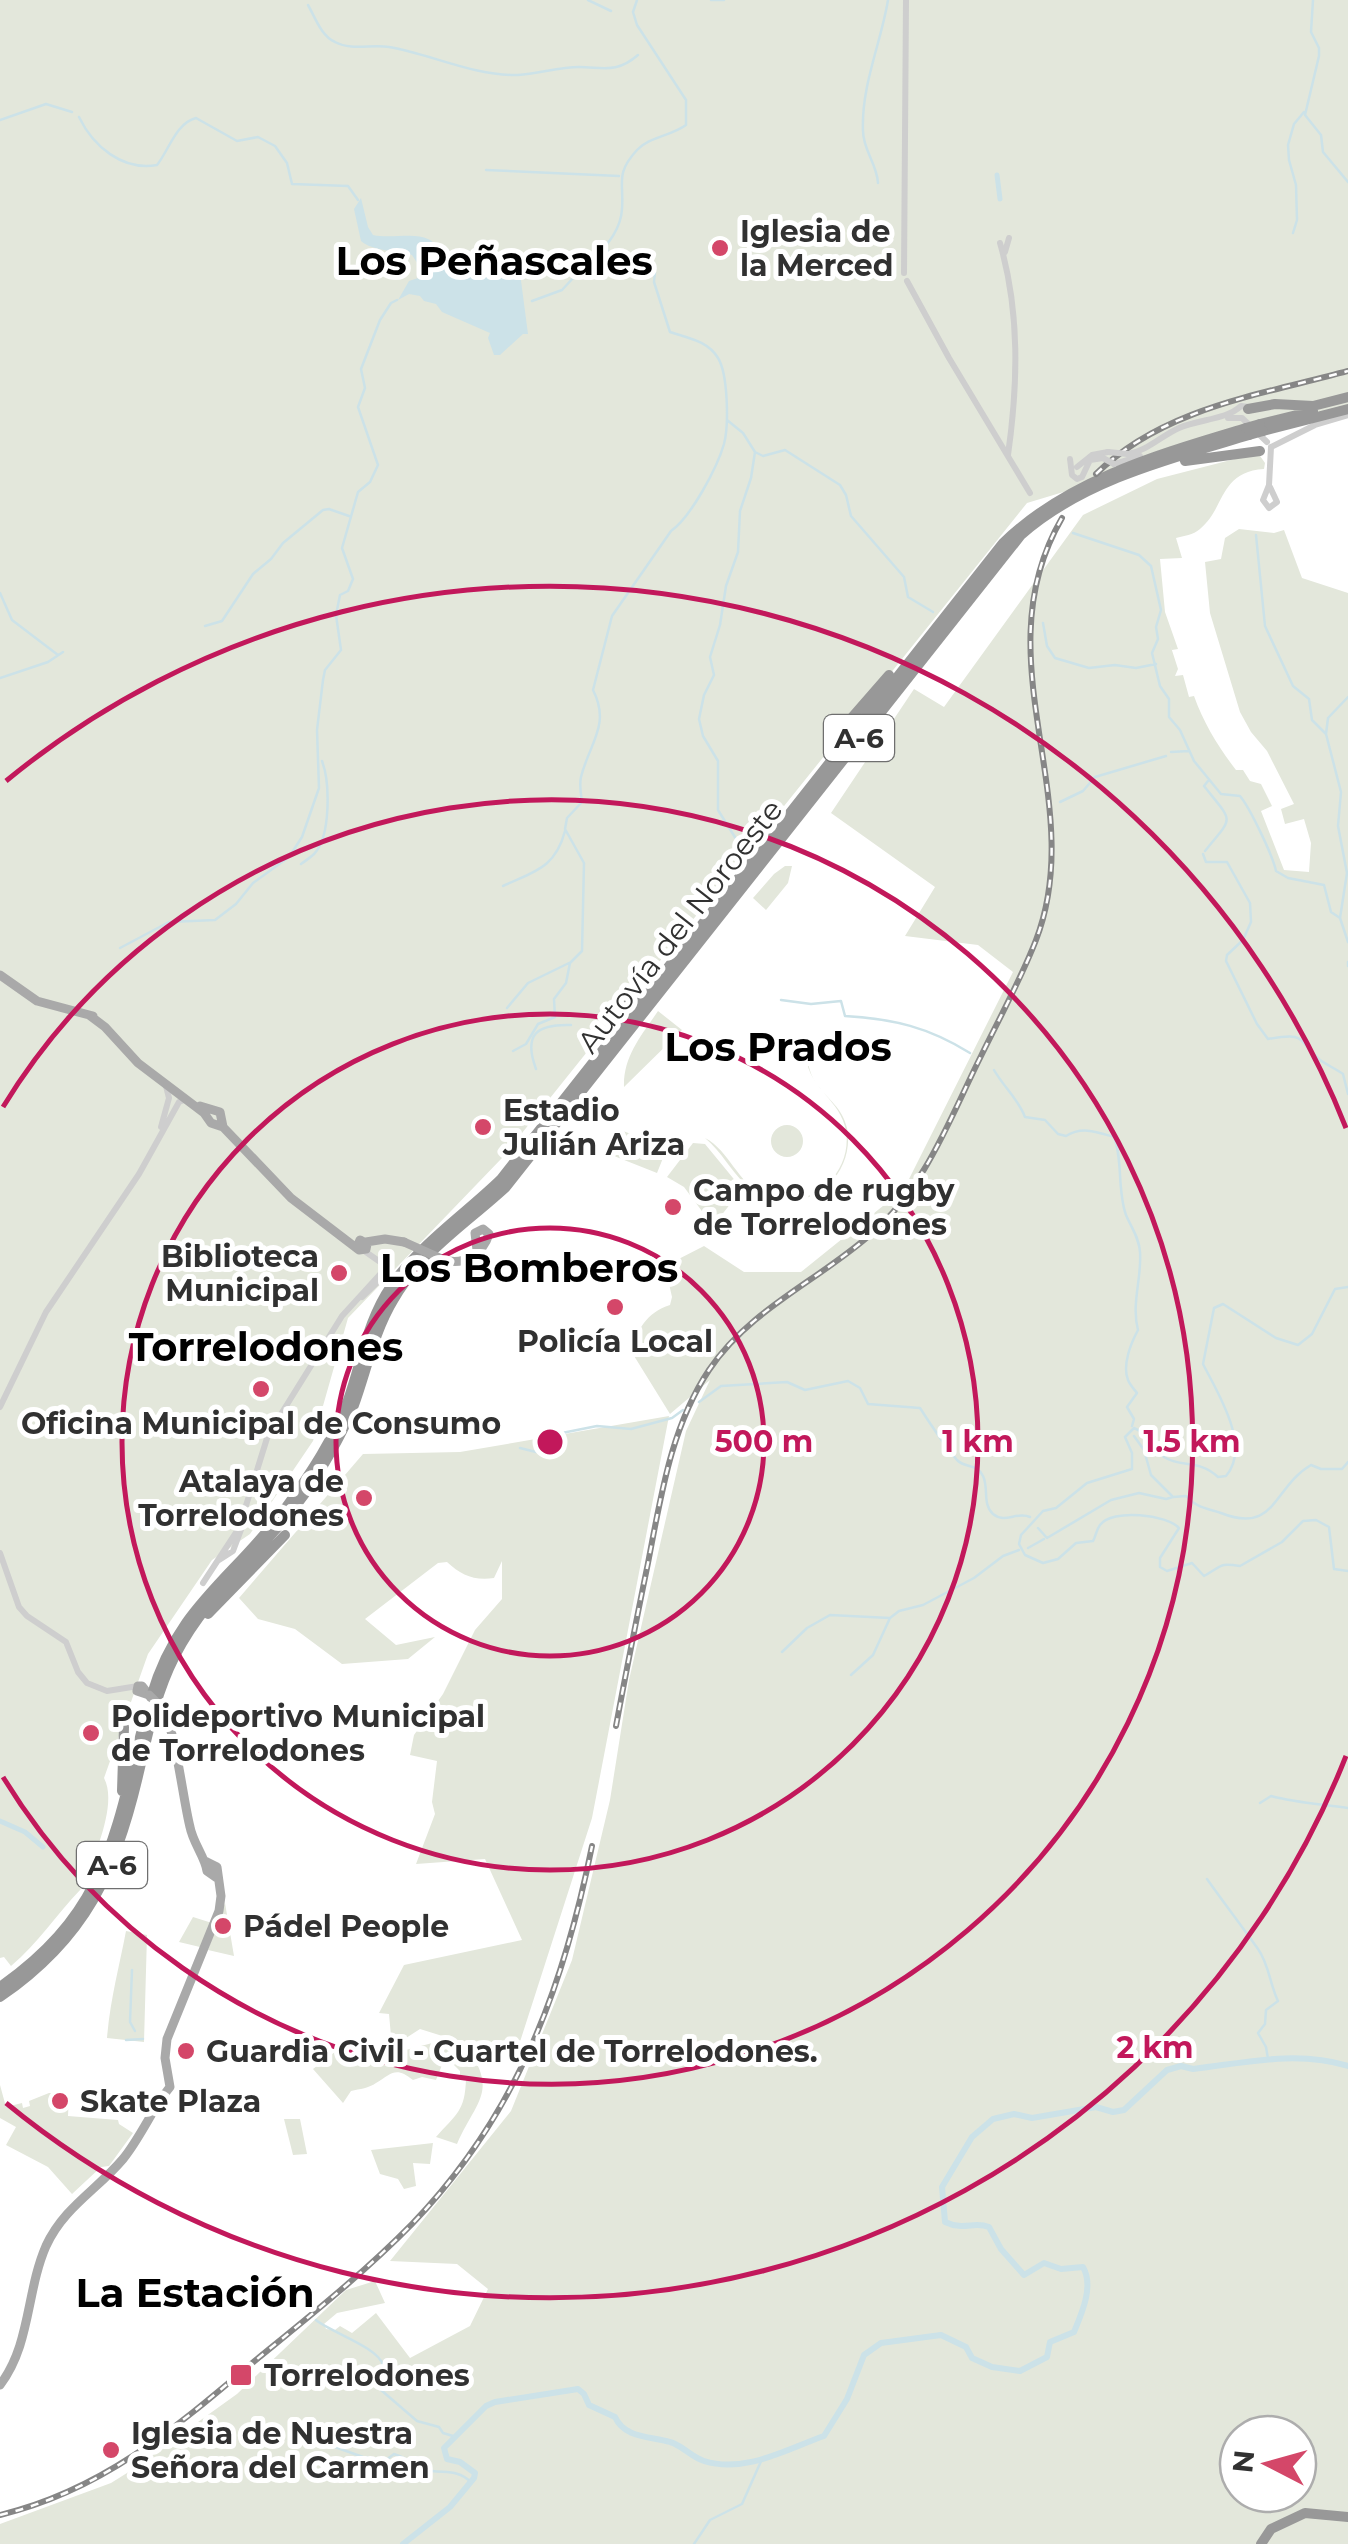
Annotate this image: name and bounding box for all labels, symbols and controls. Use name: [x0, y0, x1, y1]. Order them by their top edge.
place label: Iglesia de la Merced: [740, 213, 894, 284]
district label: Los Peñascales: [335, 236, 653, 285]
marker: Iglesia de la Merced: [709, 237, 731, 259]
road number: A-6: [824, 715, 894, 761]
street label: Autovía del Noroeste: [569, 792, 791, 1060]
district label: Los Prados: [664, 1022, 892, 1071]
place label: Estadio Julián Ariza: [502, 1092, 685, 1163]
marker: Estadio Julián Ariza: [472, 1116, 494, 1138]
place label: Campo de rugby de Torrelodones: [693, 1172, 955, 1243]
marker: Campo de rugby de Torrelodones: [662, 1196, 684, 1218]
place label: Biblioteca Municipal: [161, 1238, 319, 1309]
district label: Los Bomberos: [380, 1243, 678, 1292]
marker: Biblioteca Municipal: [328, 1262, 350, 1284]
marker: Policía Local: [604, 1296, 626, 1318]
district label: Torrelodones: [129, 1322, 403, 1371]
place label: Policía Local: [517, 1323, 713, 1360]
marker: Oficina Municipal de Consumo: [250, 1378, 272, 1400]
place label: Oficina Municipal de Consumo: [21, 1405, 501, 1442]
text: 500 m: [715, 1423, 813, 1460]
text: 1 km: [942, 1423, 1014, 1460]
text: 1.5 km: [1144, 1423, 1240, 1460]
centre of rings: [532, 1424, 568, 1460]
place label: Atalaya de Torrelodones: [138, 1463, 344, 1534]
marker: Atalaya de Torrelodones: [353, 1487, 375, 1509]
place label: Polideportivo Municipal de Torrelodones: [111, 1698, 485, 1769]
marker: Polideportivo Municipal de Torrelodones: [80, 1722, 102, 1744]
road number: A-6: [77, 1842, 147, 1888]
place label: Pádel People: [243, 1908, 449, 1945]
marker: Pádel People: [212, 1915, 234, 1937]
text: 2 km: [1116, 2029, 1194, 2066]
place label: Guardia Civil - Cuartel de Torrelodones.: [206, 2033, 818, 2070]
marker: Guardia Civil - Cuartel de Torrelodones.: [175, 2040, 197, 2062]
place label: Skate Plaza: [80, 2083, 261, 2120]
marker: Skate Plaza: [49, 2090, 71, 2112]
district label: La Estación: [75, 2268, 315, 2317]
place label: Torrelodones: [264, 2357, 470, 2394]
marker: Torrelodones: [228, 2362, 254, 2388]
north arrow: [1218, 2414, 1318, 2514]
place label: Iglesia de Nuestra Señora del Carmen: [131, 2415, 430, 2486]
marker: Iglesia de Nuestra Señora del Carmen: [100, 2439, 122, 2461]
text: N: [1225, 2448, 1261, 2474]

